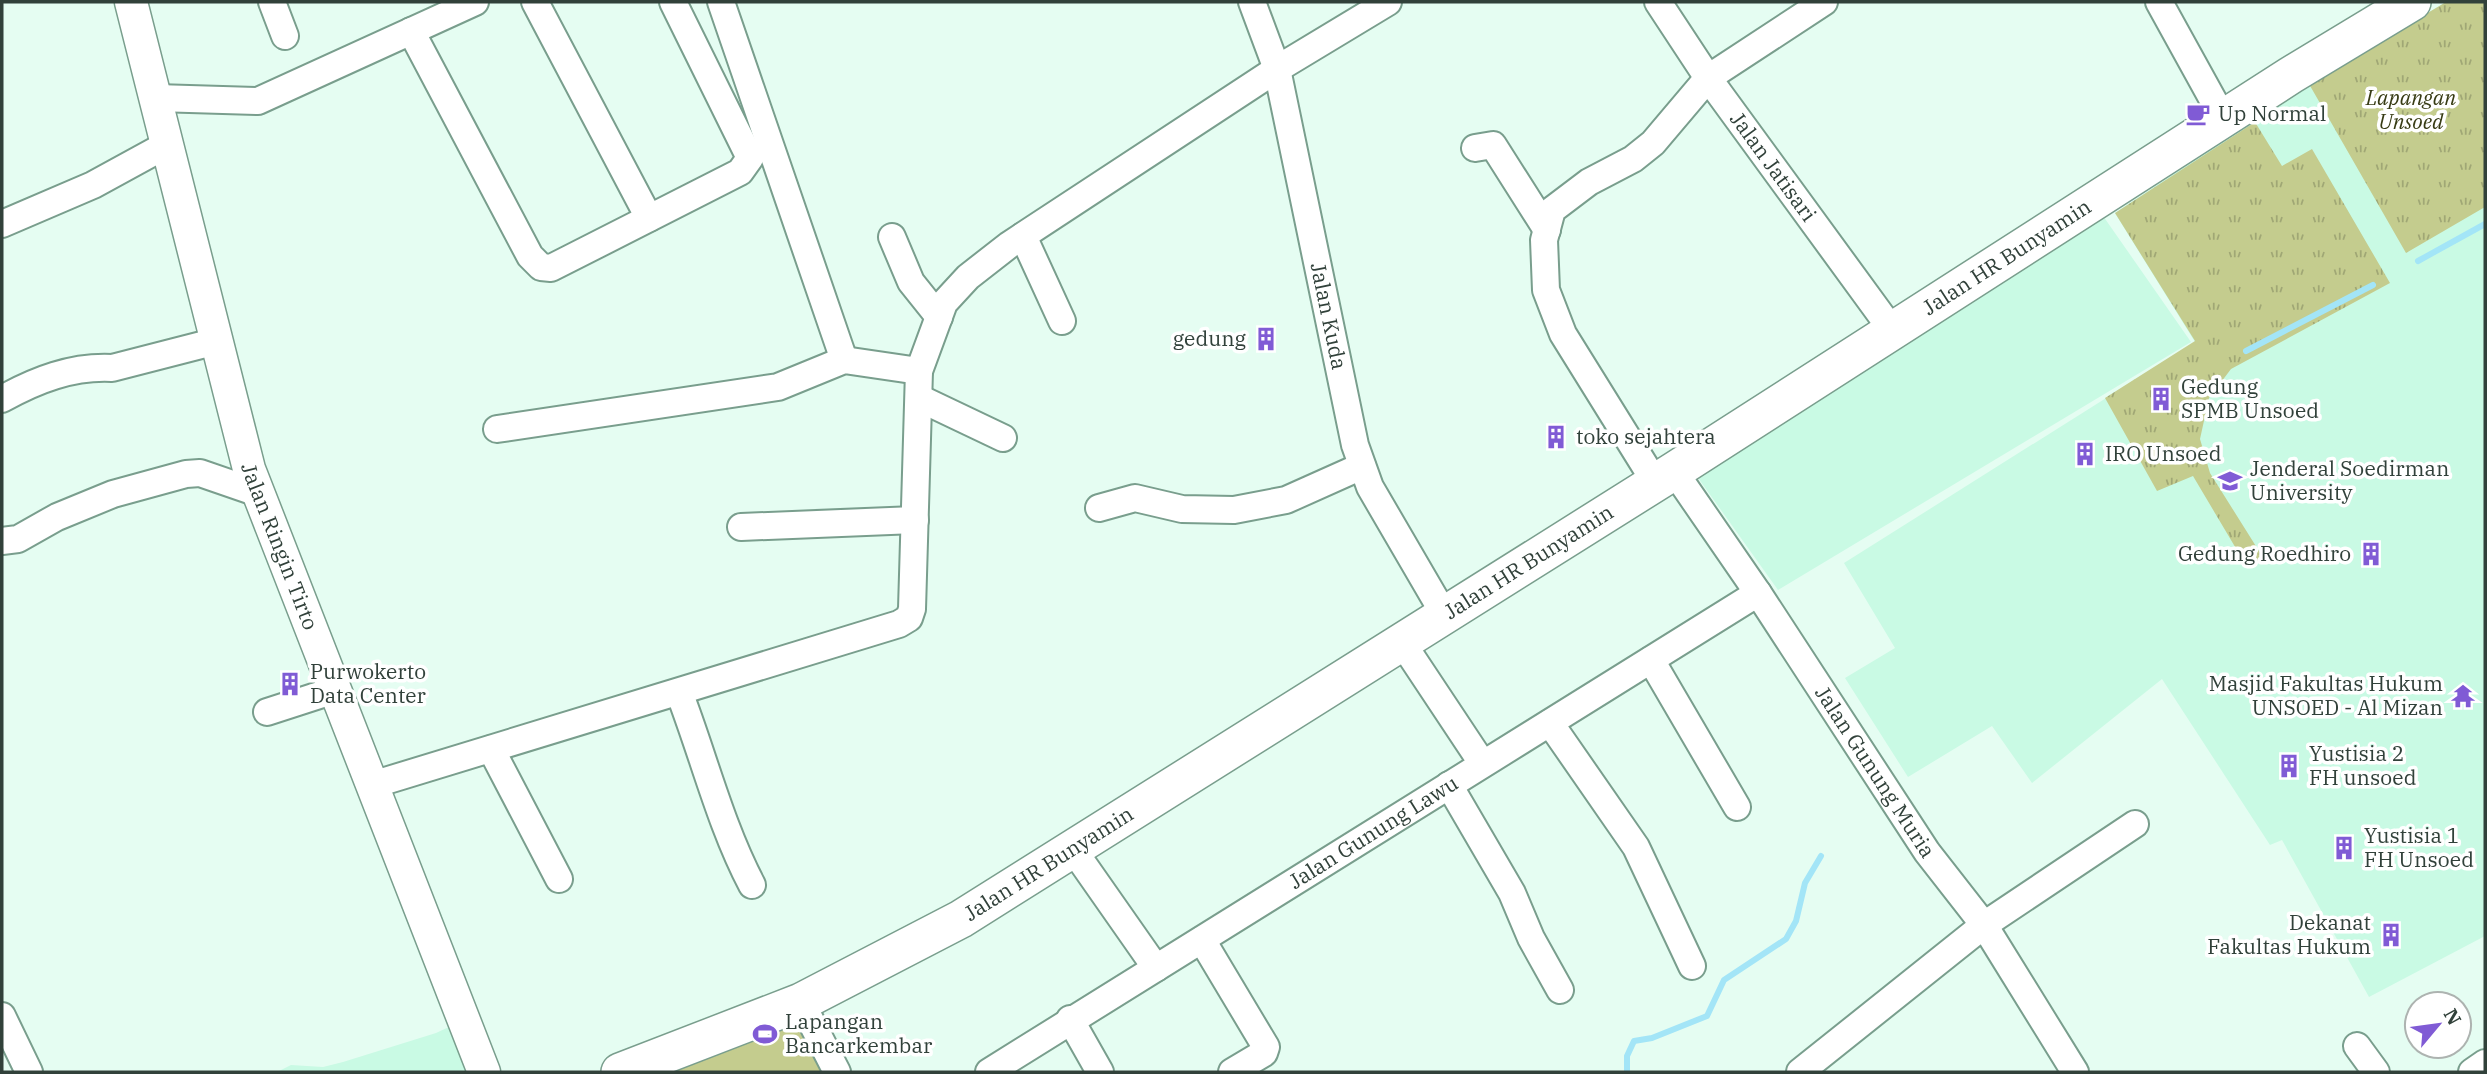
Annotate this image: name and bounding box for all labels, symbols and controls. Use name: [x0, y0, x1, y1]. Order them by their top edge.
park label: Lapangan Unsoed: [2365, 83, 2456, 135]
place label: Up Normal: [2218, 99, 2326, 127]
cafe icon: Up Normal: [2184, 100, 2212, 128]
street label: Jalan Jatisari: [1724, 106, 1823, 227]
street label: Jalan HR Bunyamin: [1917, 192, 2096, 321]
street label: Jalan Kuda: [1305, 260, 1354, 372]
place label: gedung: [1173, 324, 1247, 352]
building icon: gedung: [1252, 325, 1280, 353]
place label: Gedung SPMB Unsoed: [2181, 372, 2319, 424]
building icon: Gedung SPMB Unsoed: [2147, 385, 2175, 413]
place label: toko sejahtera: [1576, 422, 1716, 450]
building icon: toko sejahtera: [1542, 423, 1570, 451]
place label: IRO Unsoed: [2105, 439, 2222, 467]
building icon: IRO Unsoed: [2071, 440, 2099, 468]
place label: Jenderal Soedirman University: [2250, 454, 2449, 506]
street label: Jalan Ringin Tirto: [235, 460, 325, 634]
school or university icon: Jenderal Soedirman University: [2216, 467, 2244, 495]
street label: Jalan HR Bunyamin: [1438, 498, 1618, 625]
place label: Gedung Roedhiro: [2178, 539, 2351, 567]
building icon: Gedung Roedhiro: [2357, 540, 2385, 568]
place label: Purwokerto Data Center: [310, 657, 427, 709]
place label: Masjid Fakultas Hukum UNSOED - Al Mizan: [2209, 669, 2443, 721]
building icon: Purwokerto Data Center: [276, 670, 304, 698]
street label: Jalan Gunung Muria: [1809, 680, 1942, 863]
temple icon: Masjid Fakultas Hukum UNSOED - Al Mizan: [2449, 682, 2477, 710]
place label: Yustisia 2 FH unsoed: [2309, 739, 2417, 791]
building icon: Yustisia 2 FH unsoed: [2275, 752, 2303, 780]
street label: Jalan Gunung Lawu: [1283, 768, 1463, 895]
street label: Jalan HR Bunyamin: [958, 799, 1138, 927]
place label: Yustisia 1 FH Unsoed: [2364, 821, 2474, 873]
building icon: Yustisia 1 FH Unsoed: [2330, 834, 2358, 862]
place label: Dekanat Fakultas Hukum: [2207, 908, 2371, 960]
building icon: Dekanat Fakultas Hukum: [2377, 921, 2405, 949]
north arrow: [2403, 990, 2473, 1060]
text: N: [2439, 1004, 2467, 1029]
place label: Lapangan Bancarkembar: [785, 1007, 933, 1059]
sports icon: Lapangan Bancarkembar: [751, 1020, 779, 1048]

